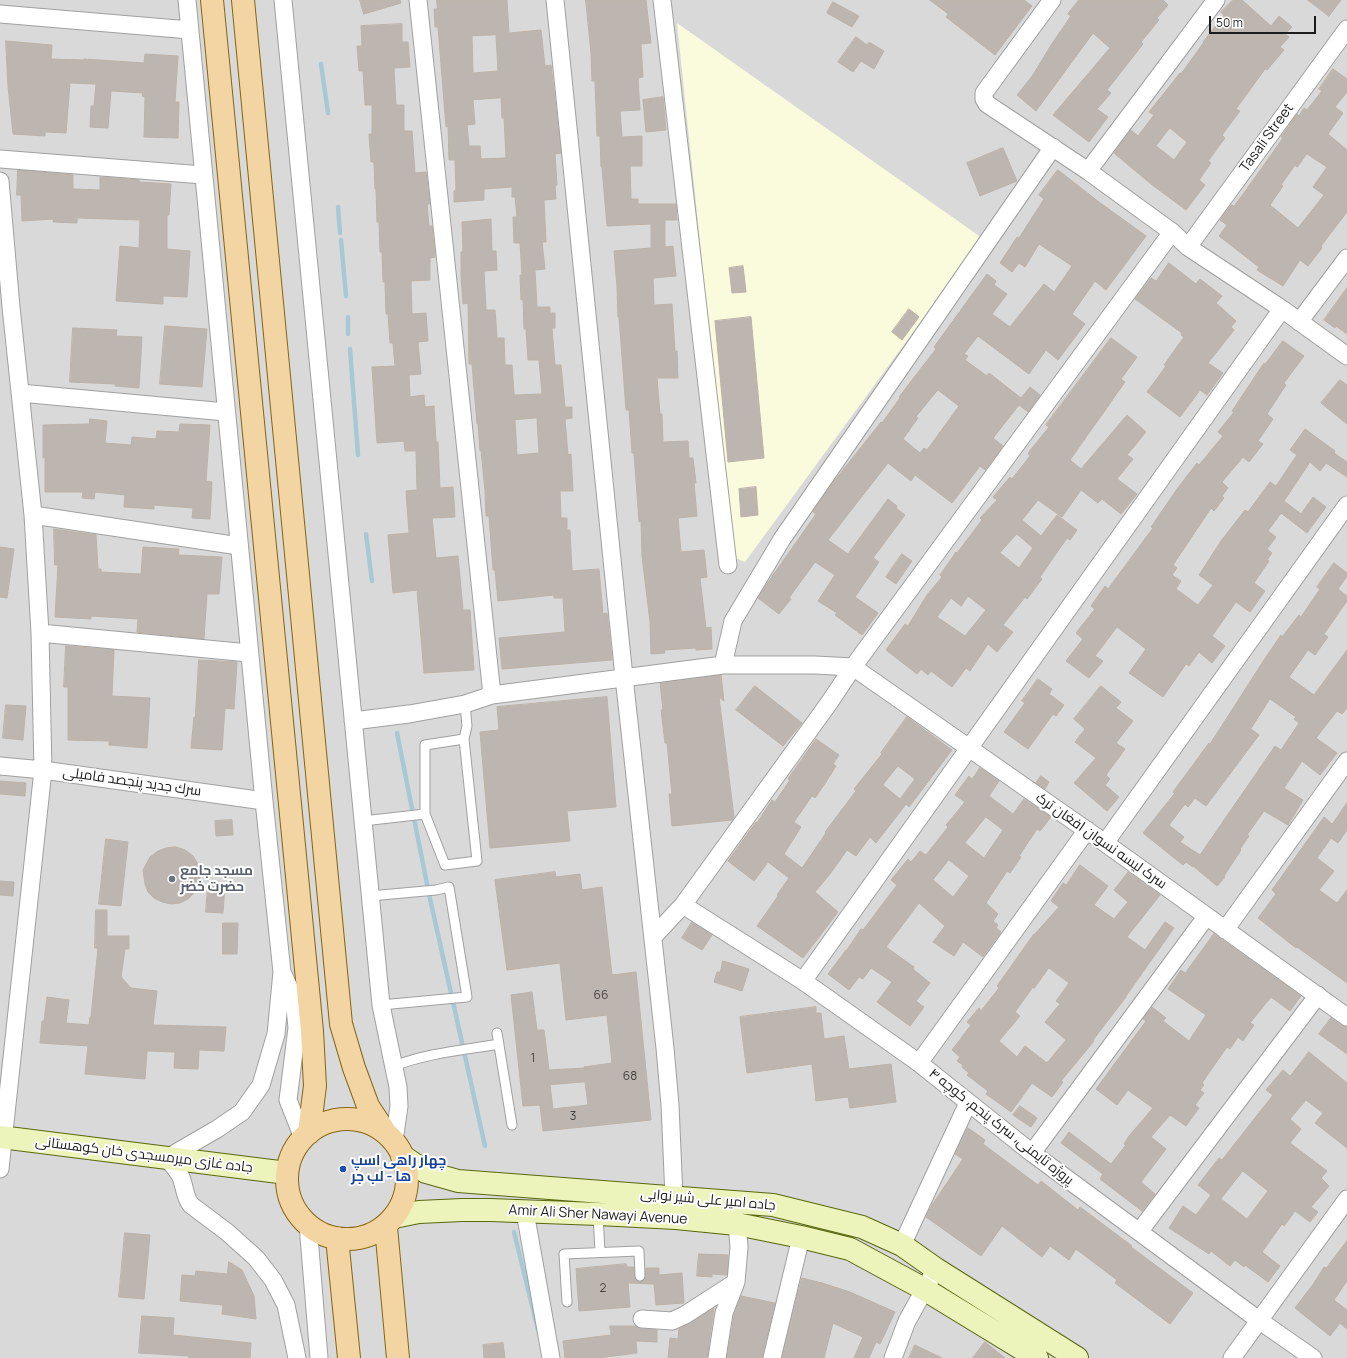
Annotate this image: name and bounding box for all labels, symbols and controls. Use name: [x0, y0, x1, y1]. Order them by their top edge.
scale bar: [1211, 8, 1318, 34]
text: 50 m: [1216, 14, 1243, 31]
street label: Tasali Street: [1236, 100, 1298, 176]
street label: سرك جدید پنجصد فامیلی: [62, 764, 202, 800]
street label: سرک لیسه نسوان افغان‌ ترک: [1032, 789, 1170, 893]
place label: مسجد جامع حضرت خضر: [180, 863, 253, 896]
marker: مسجد جامع حضرت خضر: [167, 874, 177, 884]
house number: 66: [594, 989, 608, 1003]
house number: 1: [531, 1052, 535, 1066]
street label: پروژه تایمنی، سرک پنجم، کوچه ۴: [925, 1065, 1077, 1189]
house number: 68: [623, 1070, 637, 1084]
house number: 3: [570, 1110, 576, 1124]
street label: جاده غازی میرمسجدی خان کوهستانی: [34, 1133, 254, 1177]
place label: چهار راهی اسپ ها - لب جر: [351, 1153, 446, 1186]
marker: چهار راهی اسپ ها - لب جر: [338, 1164, 348, 1174]
street label: جاده امیر علی شیر نوایی: [640, 1186, 776, 1214]
street label: Amir Ali Sher Nawayi Avenue: [508, 1202, 688, 1228]
house number: 2: [600, 1282, 606, 1296]

